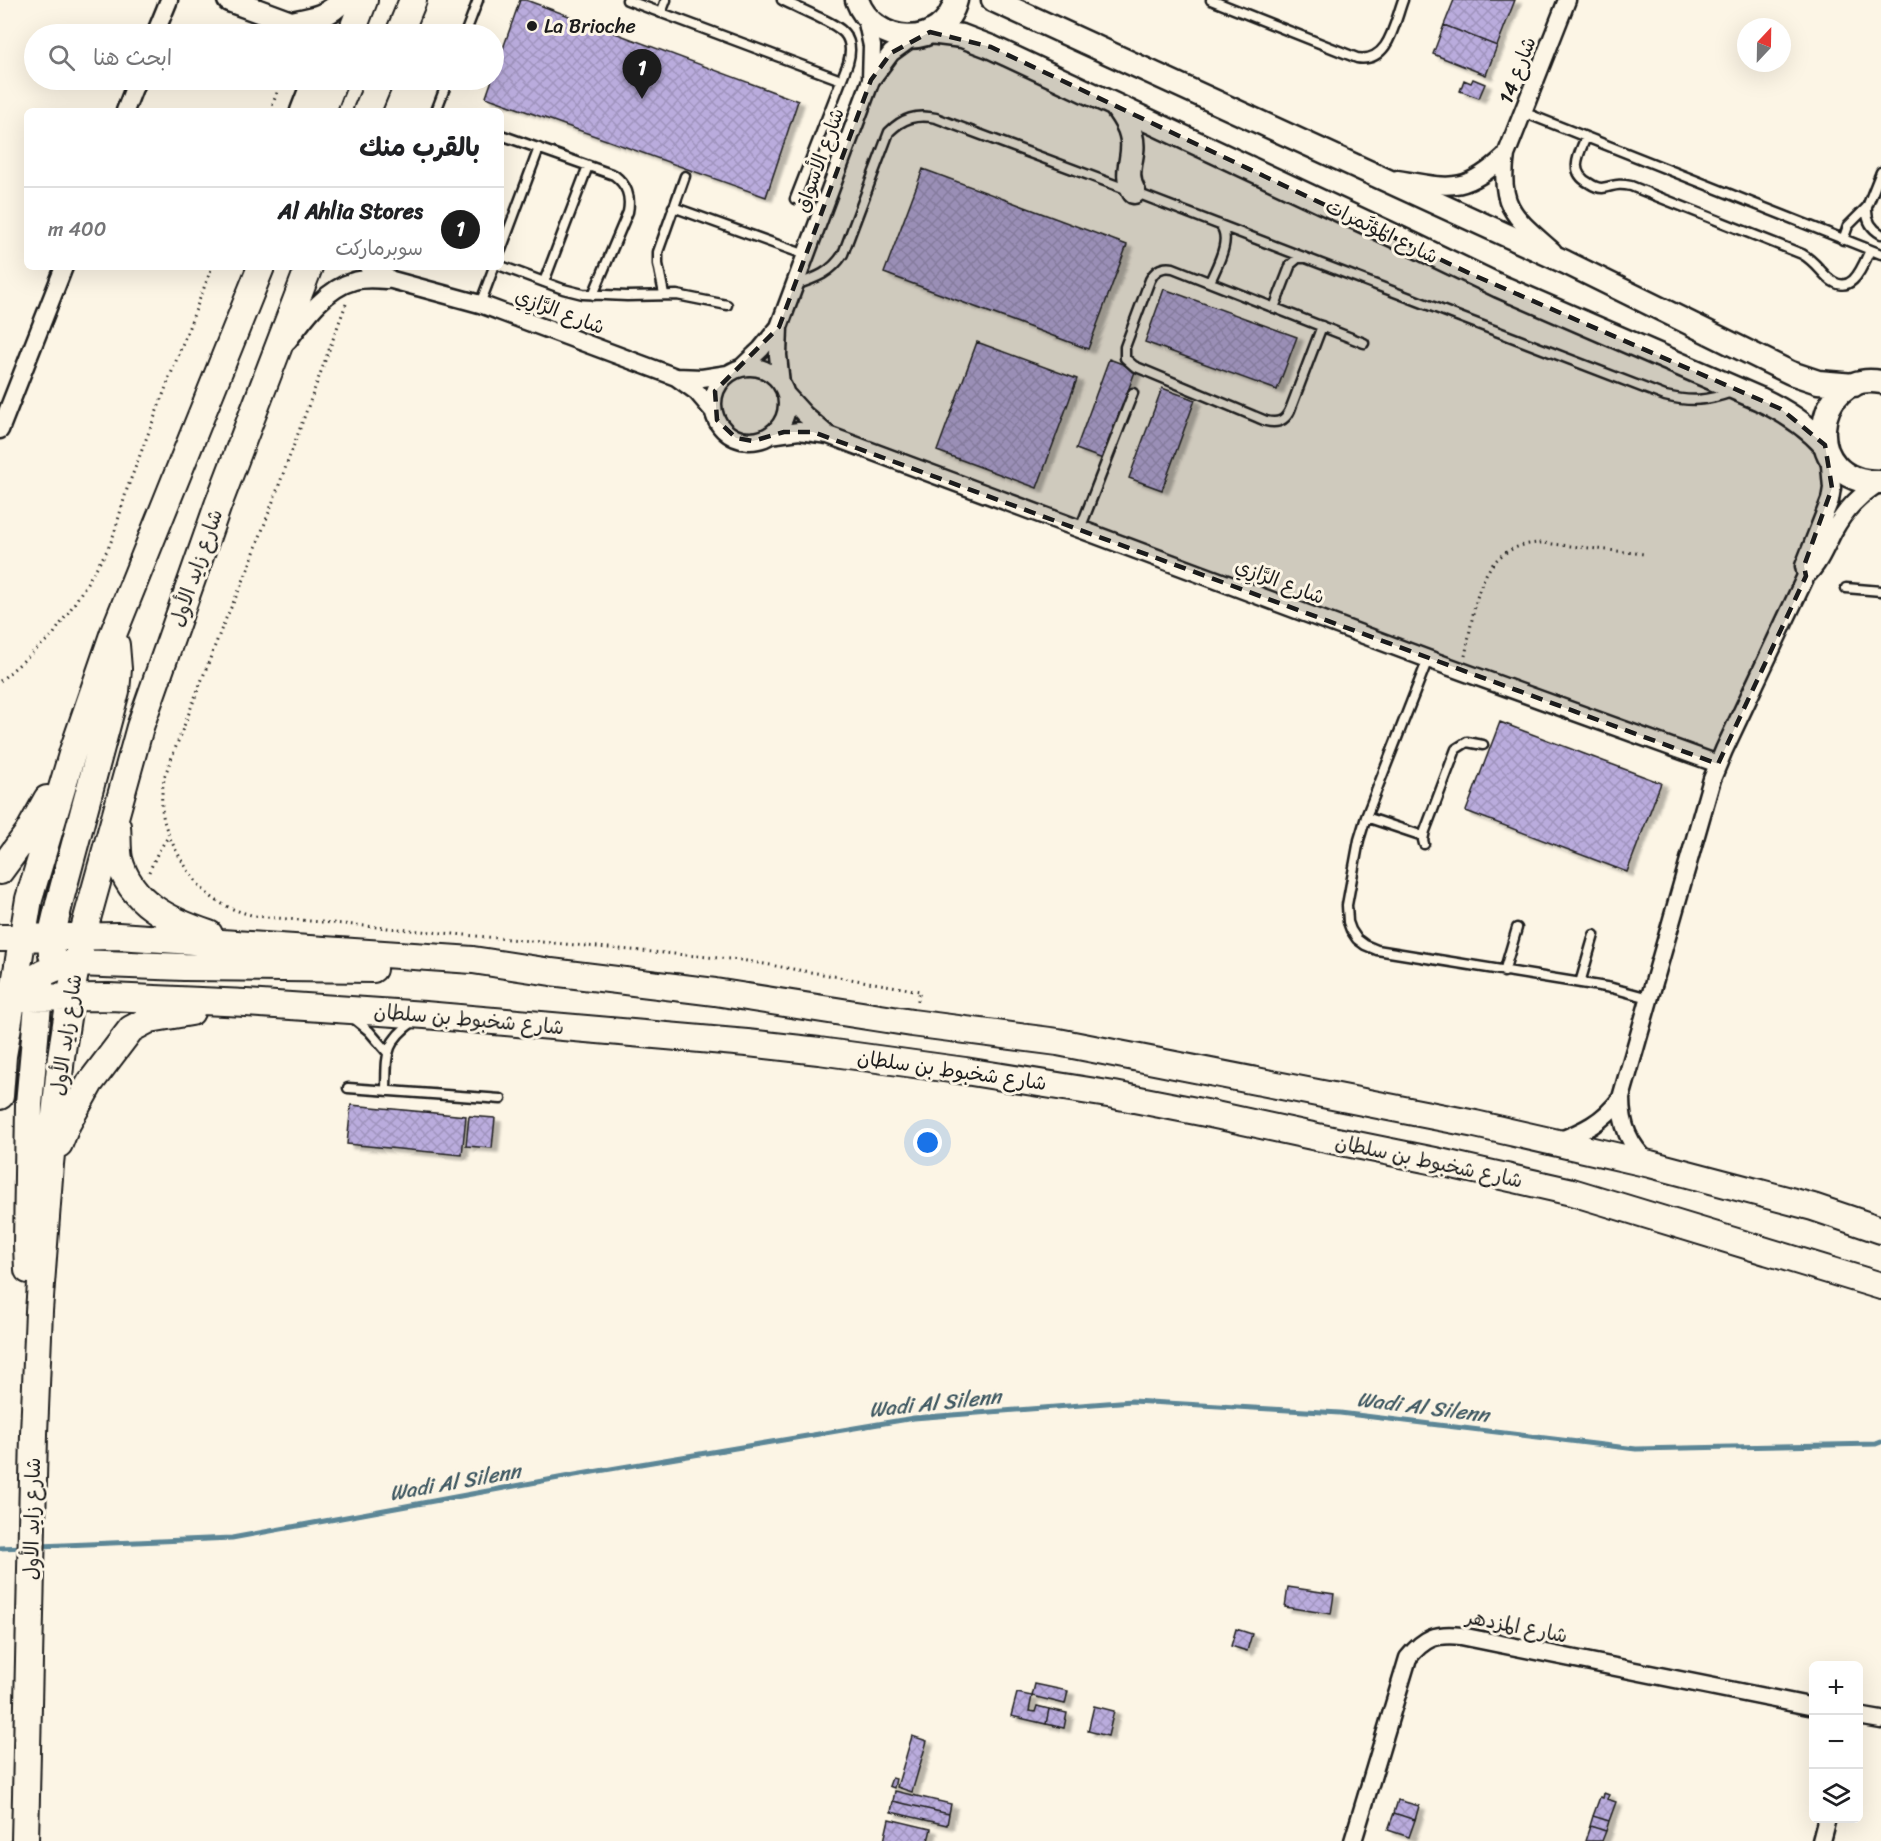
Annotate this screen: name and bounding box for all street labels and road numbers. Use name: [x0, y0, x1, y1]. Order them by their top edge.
street label: شارع 14: [1489, 31, 1546, 109]
street label: شارع الأسواق: [784, 103, 855, 218]
street label: شارع المُؤتَمرات: [1319, 189, 1444, 274]
street label: شارع الرَّازِي: [510, 278, 610, 345]
street label: شارع زايد الأول: [160, 504, 233, 632]
street label: شارع الرَّازِي: [1230, 548, 1330, 615]
street label: شارع زايد الأول: [41, 972, 92, 1098]
street label: شارع شخبوط بن سلطان: [372, 994, 566, 1045]
street label: شارع شخبوط بن سلطان: [855, 1040, 1049, 1101]
street label: شارع شخبوط بن سلطان: [1332, 1125, 1526, 1198]
street label: شارع زايد الأول: [14, 1457, 51, 1581]
street label: شارع المزدهر: [1461, 1599, 1571, 1653]

